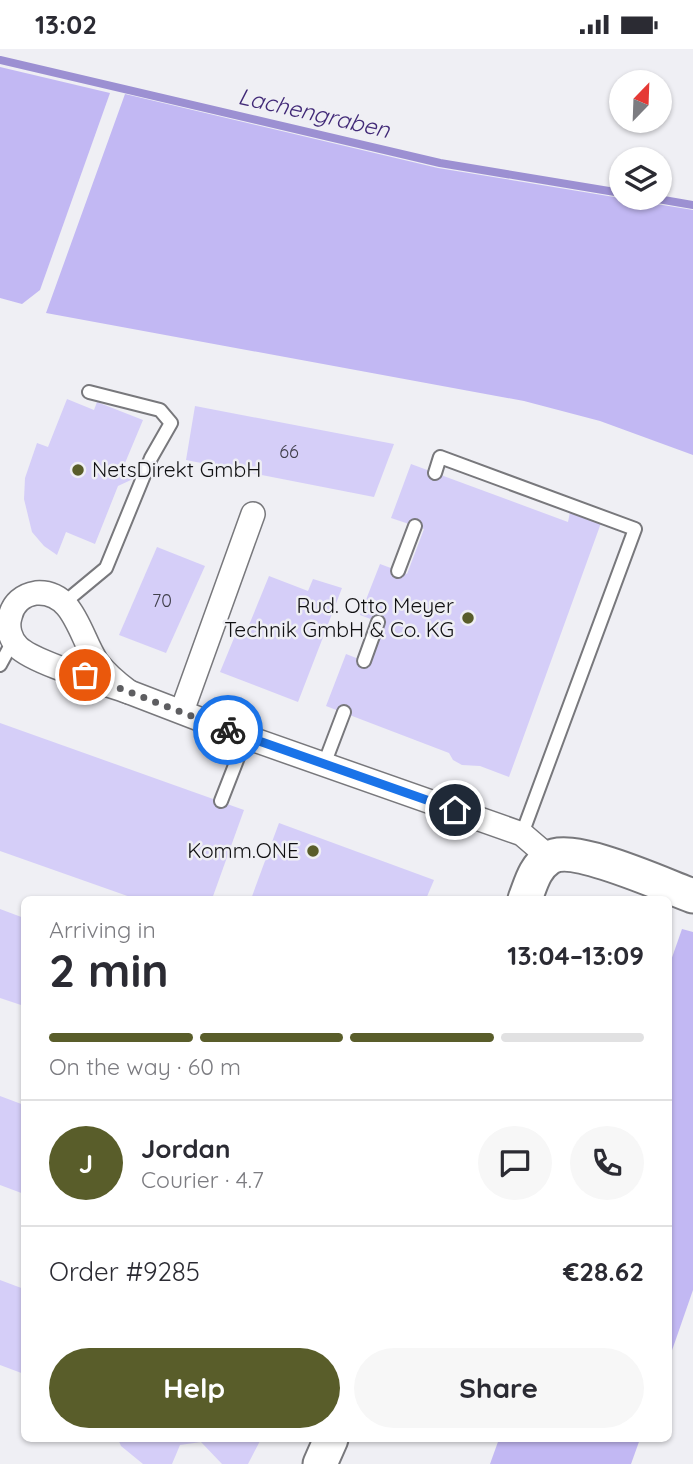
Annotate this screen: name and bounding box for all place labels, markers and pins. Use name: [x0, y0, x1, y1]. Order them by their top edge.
place label: NetsDirekt GmbH: [92, 456, 261, 482]
marker: NetsDirekt GmbH: [70, 462, 86, 478]
place label: Rud. Otto Meyer Technik GmbH & Co. KG: [224, 592, 454, 642]
marker: Rud. Otto Meyer Technik GmbH & Co. KG: [460, 610, 476, 626]
pin: [55, 645, 115, 705]
pin: [425, 780, 485, 840]
place label: Komm.ONE: [187, 837, 299, 863]
marker: Komm.ONE: [305, 843, 321, 859]

